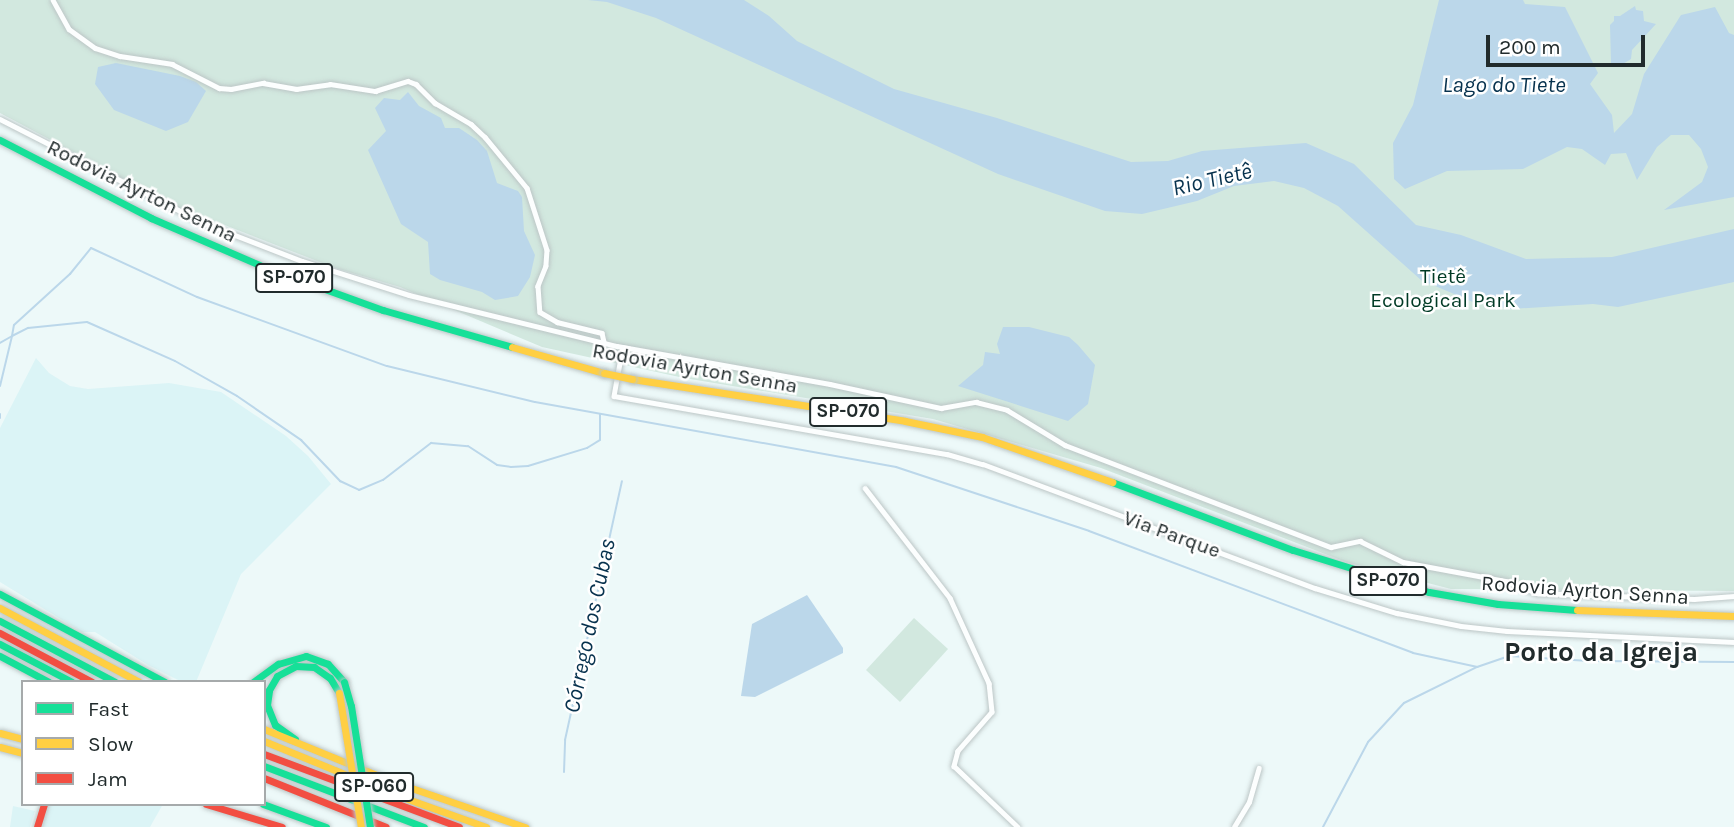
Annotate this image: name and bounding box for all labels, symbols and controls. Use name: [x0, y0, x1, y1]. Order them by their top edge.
scale bar: [1489, 21, 1648, 65]
text: 200 m: [1499, 35, 1561, 59]
water label: Lago do Tiete: [1442, 71, 1566, 99]
street label: Rodovia Ayrton Senna: [43, 134, 241, 248]
water label: Rio Tietê: [1170, 157, 1254, 203]
road number: SP-070: [254, 262, 334, 294]
park label: Tietê Ecological Park: [1370, 263, 1516, 313]
street label: Rodovia Ayrton Senna: [590, 338, 800, 398]
road number: SP-070: [808, 396, 888, 428]
street label: Via Parque: [1120, 505, 1224, 563]
water label: Córrego dos Cubas: [558, 536, 622, 716]
road number: SP-070: [1348, 566, 1428, 596]
street label: Rodovia Ayrton Senna: [1480, 570, 1690, 610]
district label: Porto da Igreja: [1504, 635, 1698, 669]
legend: [21, 680, 266, 806]
text: Fast: [88, 697, 129, 721]
text: Slow: [88, 732, 133, 756]
text: Jam: [88, 767, 128, 791]
road number: SP-060: [334, 772, 414, 802]

